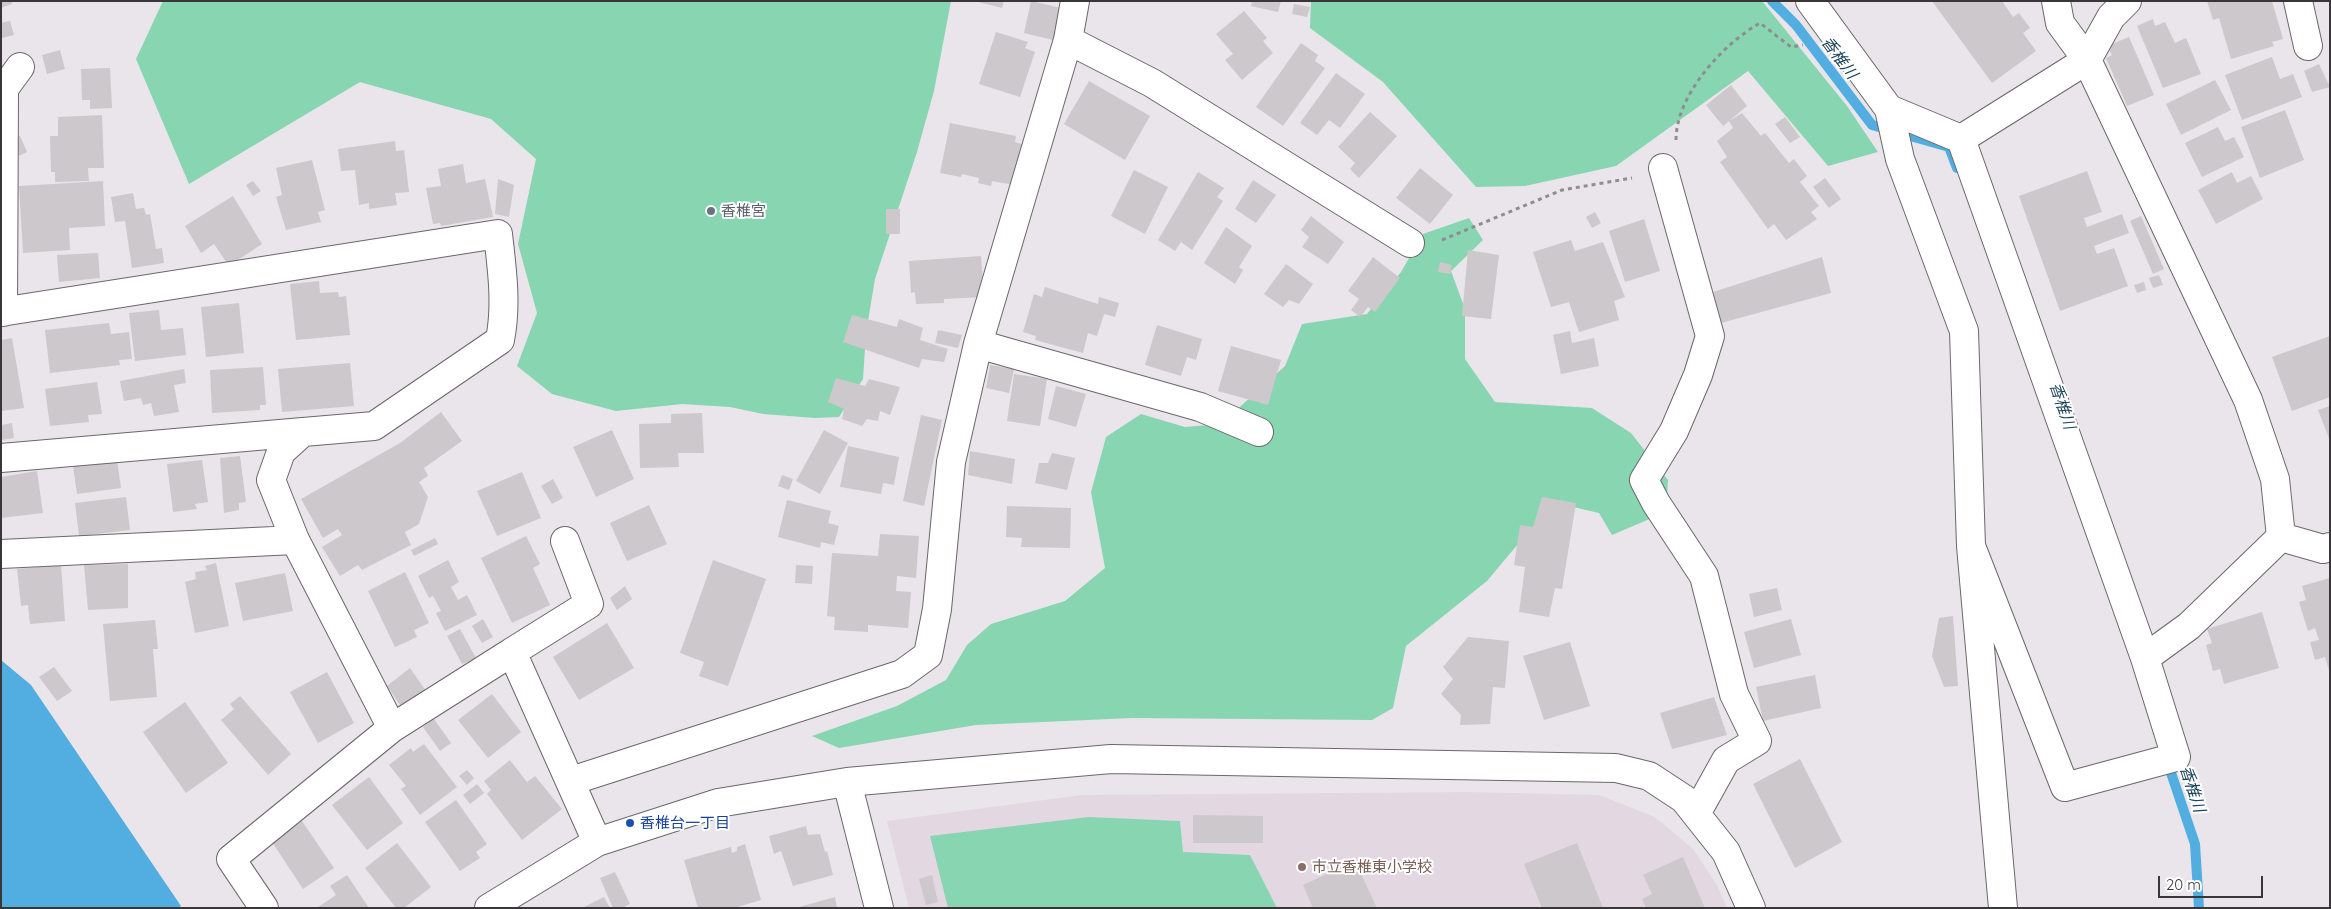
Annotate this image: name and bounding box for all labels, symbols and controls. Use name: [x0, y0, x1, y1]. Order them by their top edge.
water label: 香椎川: [1817, 33, 1861, 83]
place label: 香椎宮: [721, 202, 766, 220]
marker: 香椎宮: [705, 205, 717, 217]
water label: 香椎川: [2045, 380, 2079, 432]
water label: 香椎川: [2175, 763, 2209, 815]
place label: 香椎台一丁目: [640, 814, 730, 832]
marker: 香椎台一丁目: [624, 817, 636, 829]
place label: 市立香椎東小学校: [1312, 858, 1432, 876]
marker: 市立香椎東小学校: [1296, 861, 1308, 873]
scale bar: [2161, 866, 2266, 898]
text: 20 m: [2166, 875, 2201, 894]

